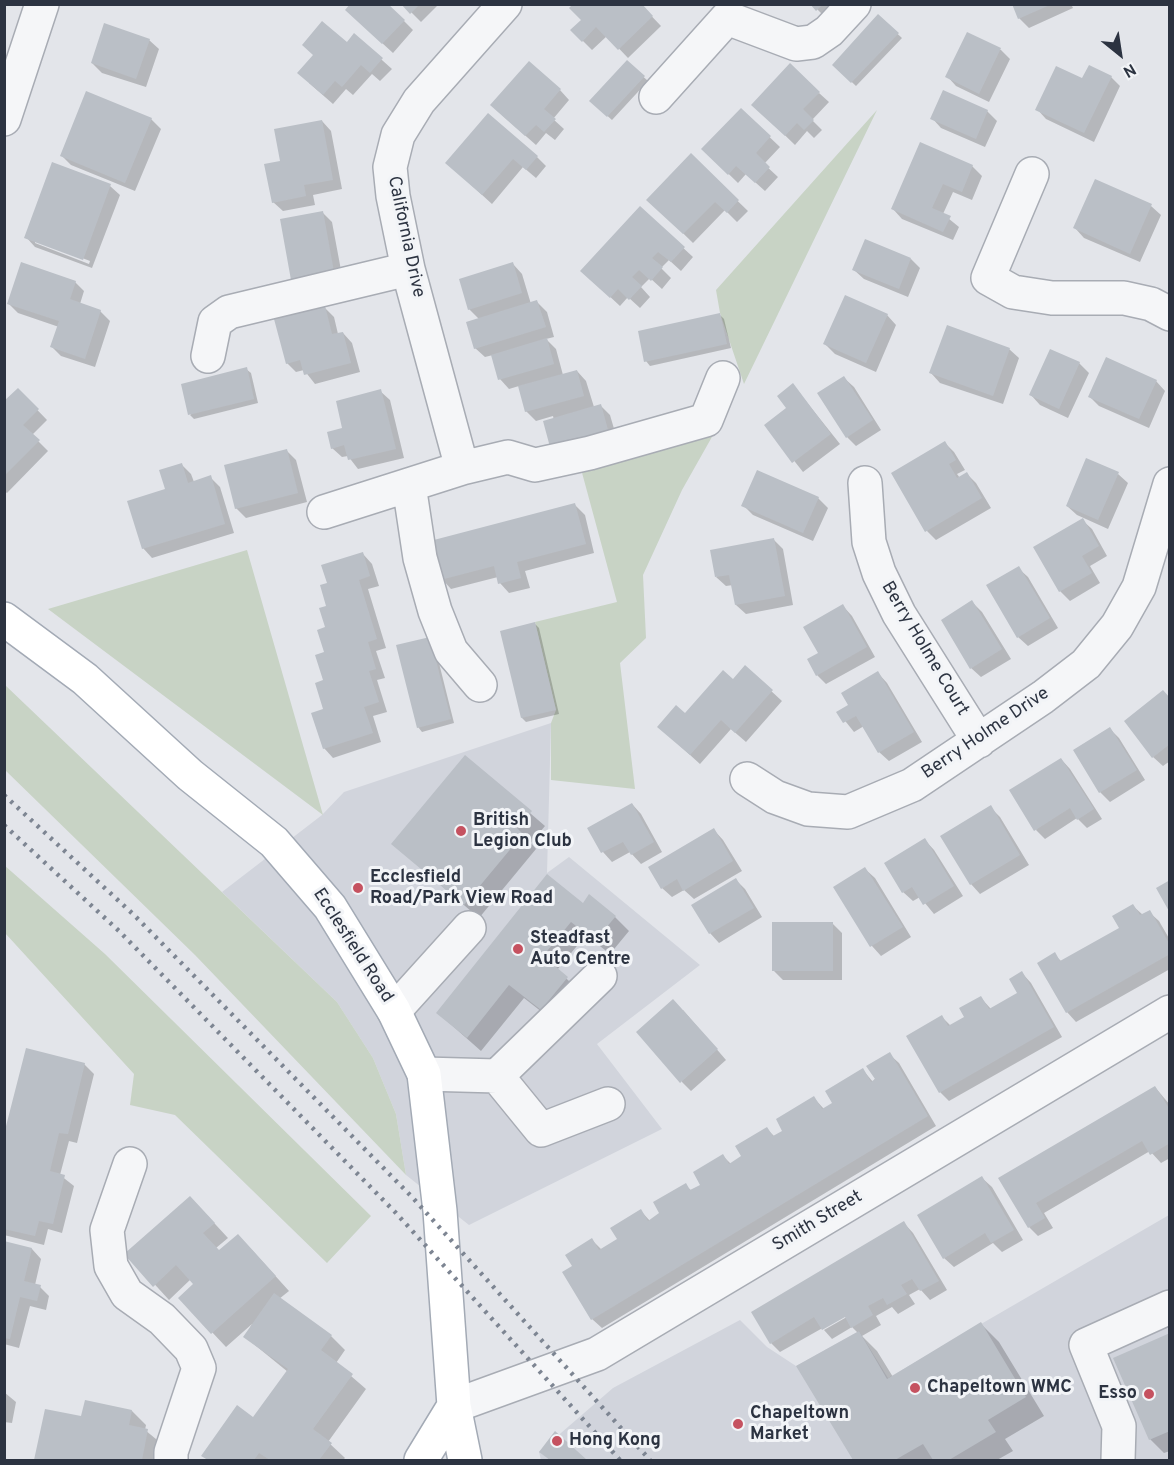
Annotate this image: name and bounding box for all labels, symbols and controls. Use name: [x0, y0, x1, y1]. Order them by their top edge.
north arrow: [1090, 24, 1150, 84]
text: N: [1119, 58, 1139, 81]
street label: California Drive: [382, 174, 428, 300]
street label: Berry Holme Court: [875, 578, 973, 720]
street label: Berry Holme Drive: [918, 683, 1054, 785]
place label: British Legion Club: [473, 810, 572, 852]
marker: British Legion Club: [454, 824, 468, 838]
place label: Ecclesfield Road/Park View Road: [370, 867, 553, 910]
marker: Ecclesfield Road/Park View Road: [351, 881, 365, 895]
street label: Ecclesfield Road: [307, 885, 397, 1007]
place label: Steadfast Auto Centre: [530, 928, 631, 970]
marker: Steadfast Auto Centre: [511, 942, 525, 956]
street label: Smith Street: [769, 1187, 867, 1257]
place label: Chapeltown WMC: [927, 1377, 1072, 1399]
marker: Chapeltown WMC: [908, 1381, 922, 1395]
place label: Esso: [1098, 1383, 1137, 1405]
marker: Esso: [1142, 1387, 1156, 1401]
place label: Chapeltown Market: [750, 1403, 849, 1446]
marker: Chapeltown Market: [731, 1417, 745, 1431]
place label: Hong Kong: [569, 1430, 661, 1452]
marker: Hong Kong: [550, 1434, 564, 1448]

